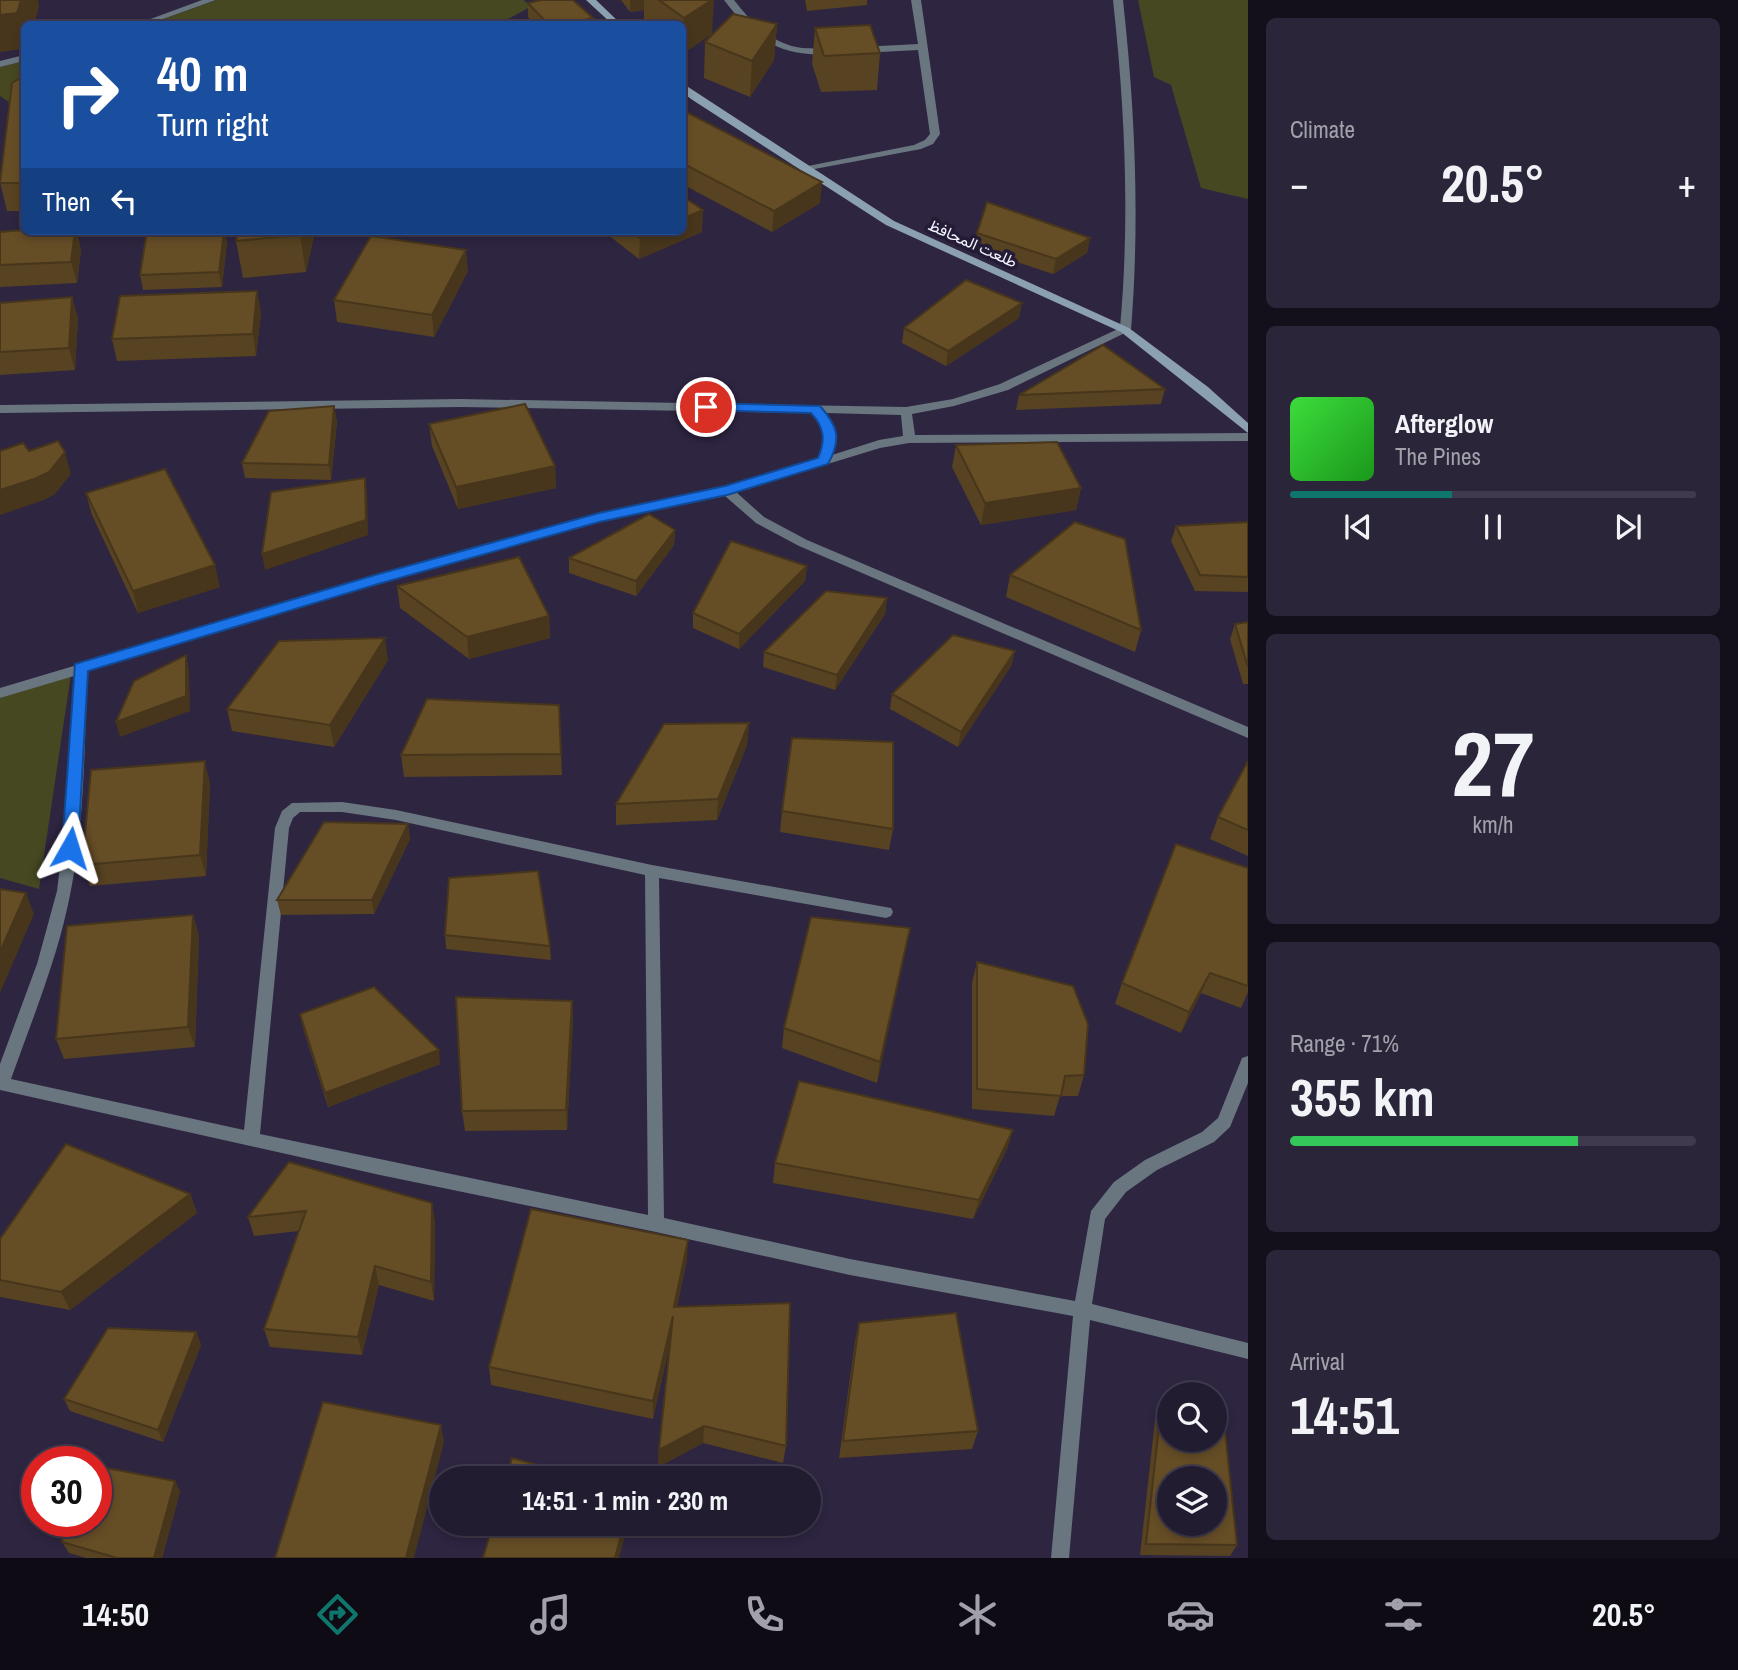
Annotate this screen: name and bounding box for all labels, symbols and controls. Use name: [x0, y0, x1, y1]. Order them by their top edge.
text: 40 m: [157, 40, 249, 106]
icon: right: [42, 49, 133, 140]
text: Turn right: [157, 103, 269, 146]
text: Climate: [1290, 114, 1355, 145]
text: 20.5°: [1441, 148, 1545, 218]
text: −: [1290, 158, 1308, 209]
text: +: [1678, 158, 1696, 209]
icon: left: [105, 182, 143, 220]
text: Then: [42, 184, 91, 219]
street label: طلعت المحافظ: [925, 214, 1021, 272]
pin: [676, 377, 736, 437]
icon: arrive: [687, 388, 725, 426]
text: Afterglow: [1395, 406, 1493, 441]
text: The Pines: [1395, 441, 1481, 472]
icon: previous: [1339, 508, 1377, 546]
icon: pause: [1474, 508, 1512, 546]
icon: next: [1609, 508, 1647, 546]
text: 27: [1452, 702, 1535, 824]
text: km/h: [1473, 809, 1513, 840]
position arrow: [33, 811, 107, 885]
text: Range · 71%: [1290, 1028, 1399, 1059]
text: 355 km: [1290, 1062, 1435, 1132]
text: Arrival: [1290, 1346, 1345, 1377]
text: 14:51: [1290, 1380, 1399, 1450]
map controls: [1157, 1382, 1227, 1536]
button: search: [1157, 1382, 1227, 1452]
speed limit sign: 30: [21, 1446, 112, 1537]
button: layers: [1157, 1466, 1227, 1536]
text: 14:51 · 1 min · 230 m: [522, 1483, 728, 1518]
icon: directions: [313, 1590, 362, 1639]
icon: music: [526, 1590, 575, 1639]
icon: phone: [740, 1590, 789, 1639]
icon: climate: [953, 1590, 1002, 1639]
icon: car: [1166, 1590, 1215, 1639]
icon: filters: [1379, 1590, 1428, 1639]
text: 14:50: [82, 1593, 149, 1636]
text: 20.5°: [1592, 1593, 1656, 1636]

